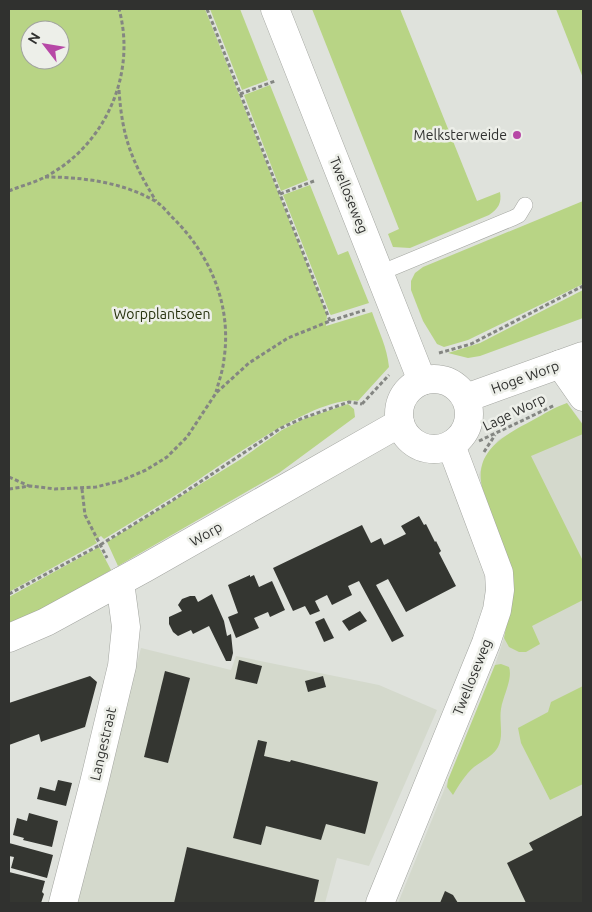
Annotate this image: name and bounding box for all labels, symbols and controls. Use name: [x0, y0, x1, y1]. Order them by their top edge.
north arrow: [20, 20, 70, 70]
text: N: [24, 30, 43, 47]
place label: Melksterweide: [414, 127, 507, 143]
marker: Melksterweide: [511, 129, 523, 141]
street label: Twelloseweg: [326, 154, 372, 236]
park label: Worpplantsoen: [114, 306, 211, 322]
street label: Hoge Worp: [489, 357, 561, 397]
street label: Lage Worp: [480, 390, 548, 434]
street label: Worp: [187, 518, 225, 550]
street label: Twelloseweg: [449, 636, 495, 718]
street label: Langestraat: [87, 705, 119, 782]

